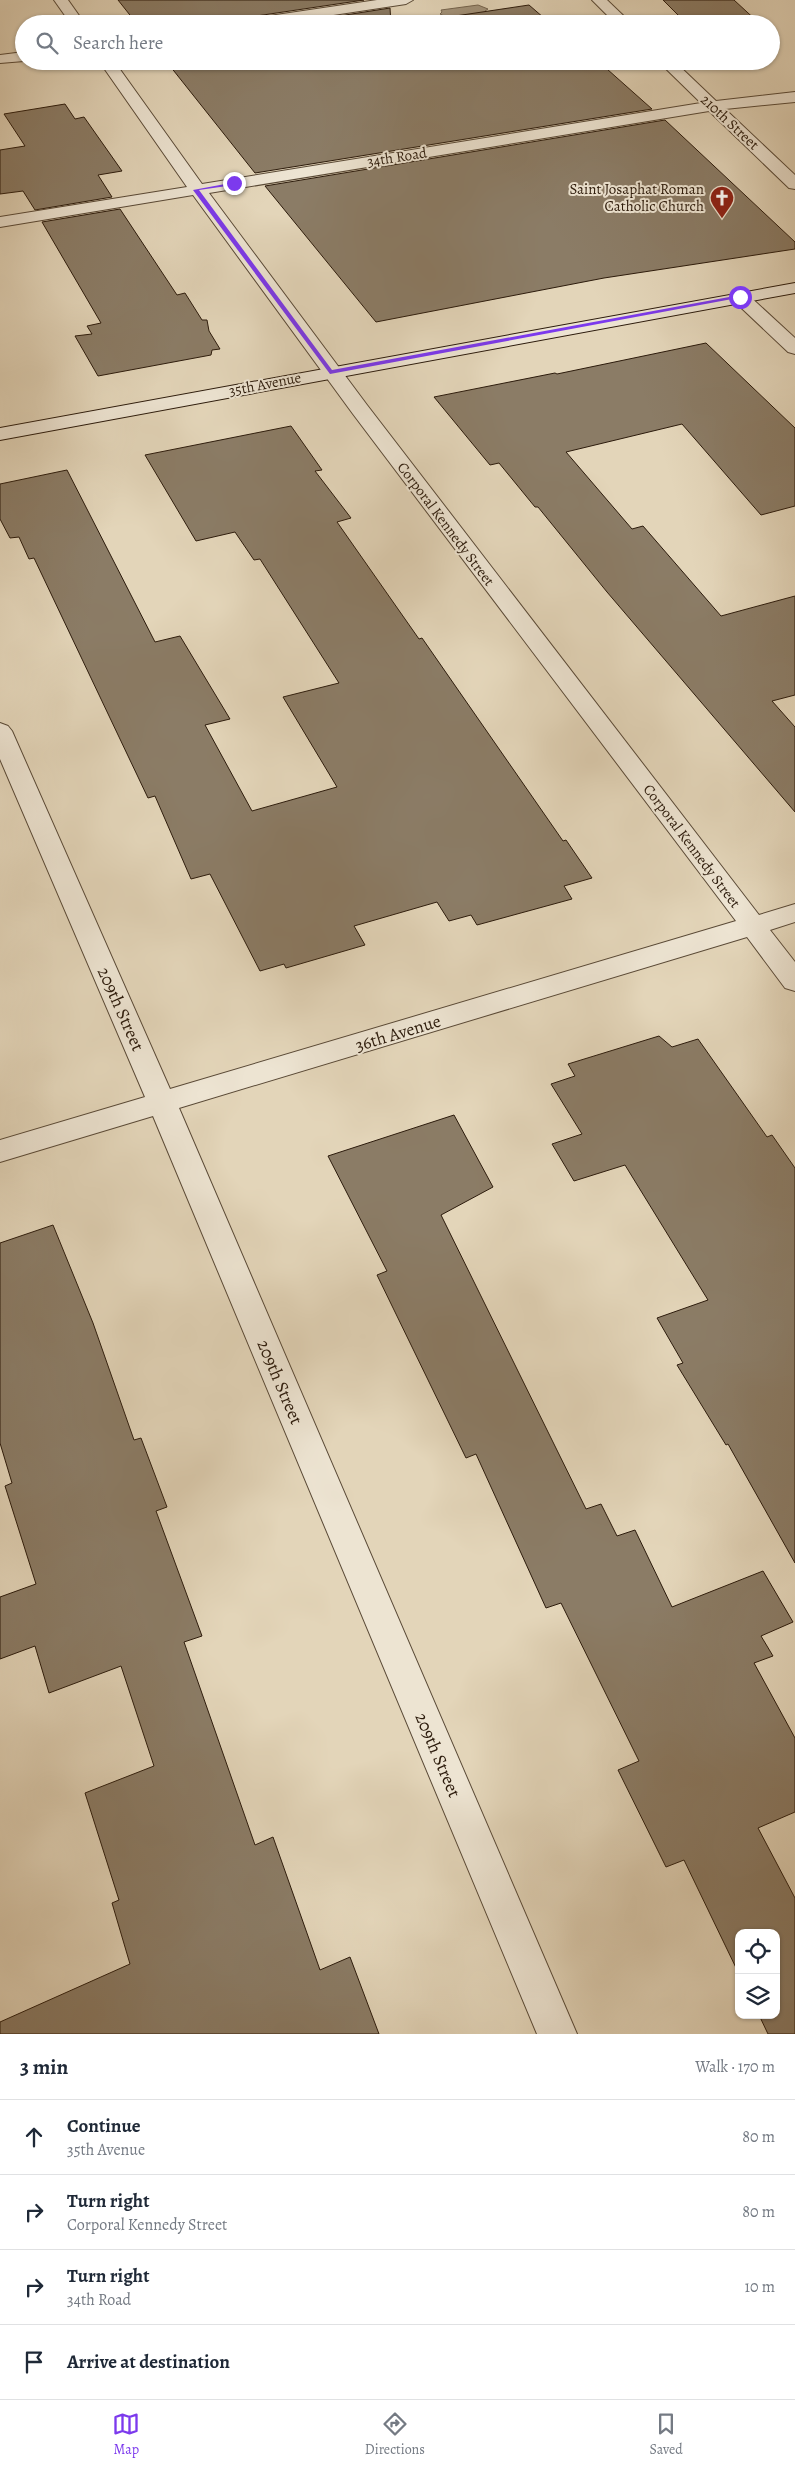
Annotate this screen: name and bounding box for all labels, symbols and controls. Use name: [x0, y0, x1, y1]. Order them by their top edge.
search box: [15, 15, 780, 70]
icon: search: [33, 29, 61, 57]
text: Search here: [73, 30, 163, 56]
street label: 210th Street: [696, 90, 764, 154]
street label: 34th Road: [366, 142, 429, 172]
route end: [223, 172, 246, 195]
place label: Saint Josaphat Roman Catholic Church: [569, 179, 704, 216]
church icon: Saint Josaphat Roman Catholic Church: [709, 185, 735, 219]
route start: [729, 286, 752, 309]
street label: 35th Avenue: [227, 367, 303, 401]
street label: Corporal Kennedy Street: [393, 458, 499, 590]
street label: Corporal Kennedy Street: [639, 780, 745, 912]
street label: 209th Street: [92, 963, 150, 1055]
street label: 36th Avenue: [352, 1009, 444, 1057]
street label: 209th Street: [251, 1336, 309, 1428]
street label: 209th Street: [409, 1709, 467, 1801]
map controls: [735, 1929, 780, 2019]
button: locate: [735, 1929, 780, 1974]
button: layers: [735, 1974, 780, 2019]
text: 3 min: [20, 2053, 68, 2081]
text: Walk · 170 m: [695, 2056, 775, 2078]
text: Continue: [67, 2113, 141, 2139]
icon: ahead: [20, 2123, 48, 2151]
text: 80 m: [742, 2126, 775, 2148]
text: 35th Avenue: [67, 2139, 145, 2161]
text: Turn right: [67, 2188, 149, 2214]
icon: right: [20, 2198, 48, 2226]
text: 80 m: [742, 2201, 775, 2223]
text: Corporal Kennedy Street: [67, 2214, 227, 2236]
text: Turn right: [67, 2263, 149, 2289]
icon: right: [20, 2273, 48, 2301]
text: 10 m: [745, 2276, 775, 2298]
text: 34th Road: [67, 2289, 131, 2311]
icon: arrive: [20, 2348, 48, 2376]
text: Arrive at destination: [67, 2349, 230, 2375]
tab: Map: [112, 2410, 140, 2459]
tab: Directions: [365, 2410, 425, 2459]
tab: Saved: [650, 2410, 683, 2459]

